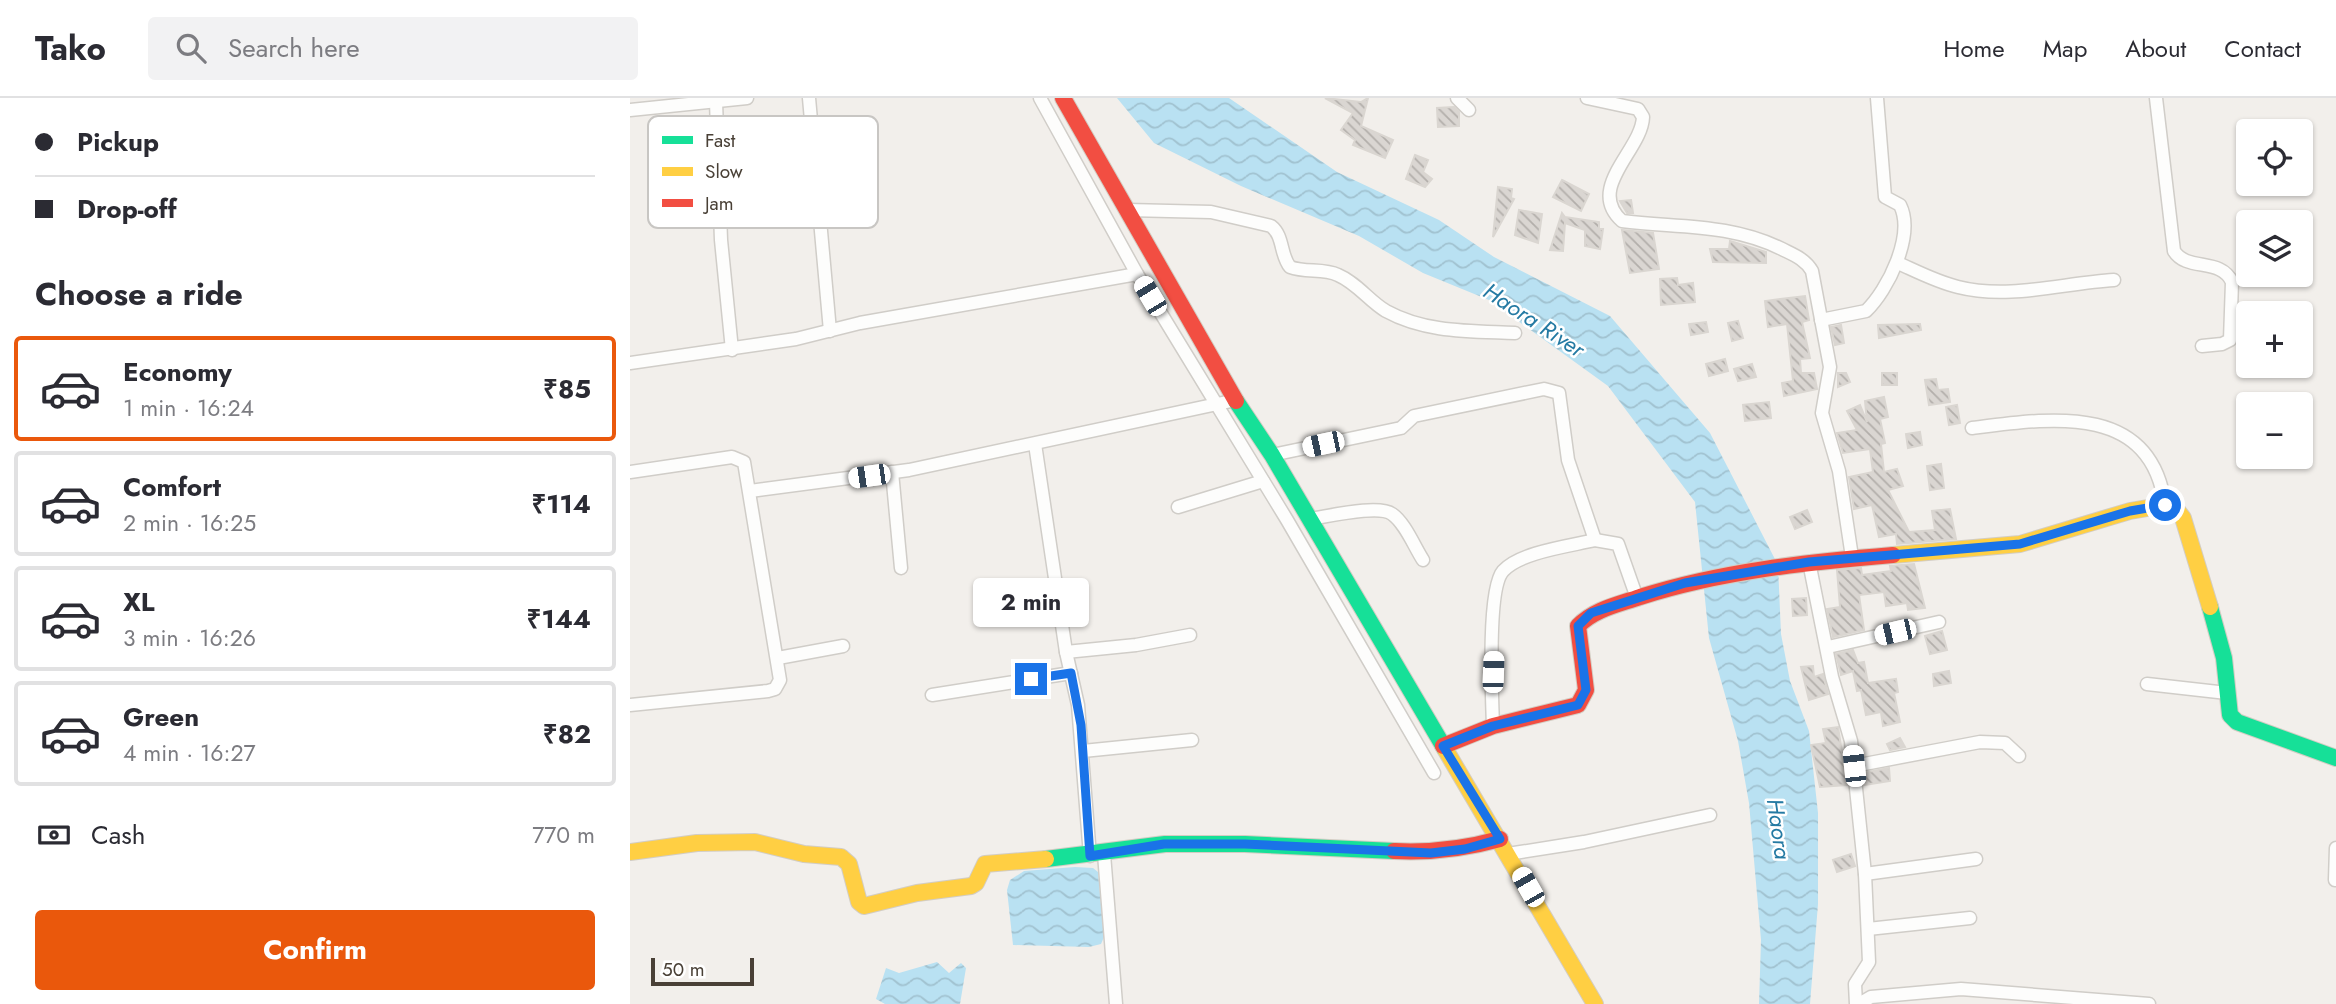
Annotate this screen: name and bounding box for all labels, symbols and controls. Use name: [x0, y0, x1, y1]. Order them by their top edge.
search box: [148, 17, 638, 80]
text: Tako: [35, 25, 106, 72]
icon: search: [172, 29, 210, 67]
text: Search here: [228, 29, 360, 67]
text: Home: [1943, 31, 2005, 66]
text: Map: [2043, 31, 2087, 66]
text: About: [2125, 31, 2186, 66]
text: Contact: [2224, 31, 2301, 66]
legend: [648, 116, 878, 228]
map controls: [2236, 119, 2313, 469]
button: locate: [2236, 119, 2313, 196]
text: Pickup: [77, 123, 159, 161]
text: Fast: [705, 127, 736, 154]
text: Slow: [705, 158, 743, 185]
text: Drop-off: [77, 190, 177, 228]
text: Jam: [702, 190, 734, 217]
button: layers: [2236, 210, 2313, 287]
text: Choose a ride: [35, 271, 243, 317]
car: [1131, 273, 1170, 319]
water label: Haora River: [1476, 274, 1593, 366]
button: +: [2236, 301, 2313, 378]
text: Economy: [123, 353, 232, 391]
icon: car: [39, 357, 102, 420]
text: ₹85: [543, 370, 591, 408]
text: 1 min · 16:24: [123, 391, 254, 425]
button: −: [2236, 392, 2313, 469]
car: [1301, 429, 1346, 459]
car: [847, 463, 892, 489]
text: Comfort: [123, 468, 221, 506]
icon: car: [39, 472, 102, 535]
text: ₹114: [532, 485, 591, 523]
route start: [2149, 489, 2181, 521]
text: 2 min · 16:25: [123, 506, 256, 540]
callout: 2 min: [973, 578, 1089, 626]
text: XL: [123, 583, 155, 621]
text: 2 min: [1001, 585, 1061, 619]
icon: car: [39, 587, 102, 650]
text: ₹144: [527, 600, 591, 638]
car: [1873, 617, 1918, 647]
text: 3 min · 16:26: [123, 621, 256, 655]
car: [1482, 651, 1505, 693]
route end: [1015, 663, 1047, 695]
text: Green: [123, 698, 199, 736]
icon: car: [39, 702, 102, 765]
text: ₹82: [543, 715, 591, 753]
text: 4 min · 16:27: [123, 736, 256, 770]
car: [1842, 744, 1867, 788]
water label: Haora: [1758, 796, 1800, 862]
icon: cash: [35, 816, 73, 854]
text: Cash: [91, 816, 145, 854]
text: 770 m: [532, 818, 595, 852]
car: [1509, 864, 1548, 910]
button: Confirm: [35, 910, 595, 990]
scale bar: [651, 955, 754, 987]
text: 50 m: [662, 956, 705, 983]

